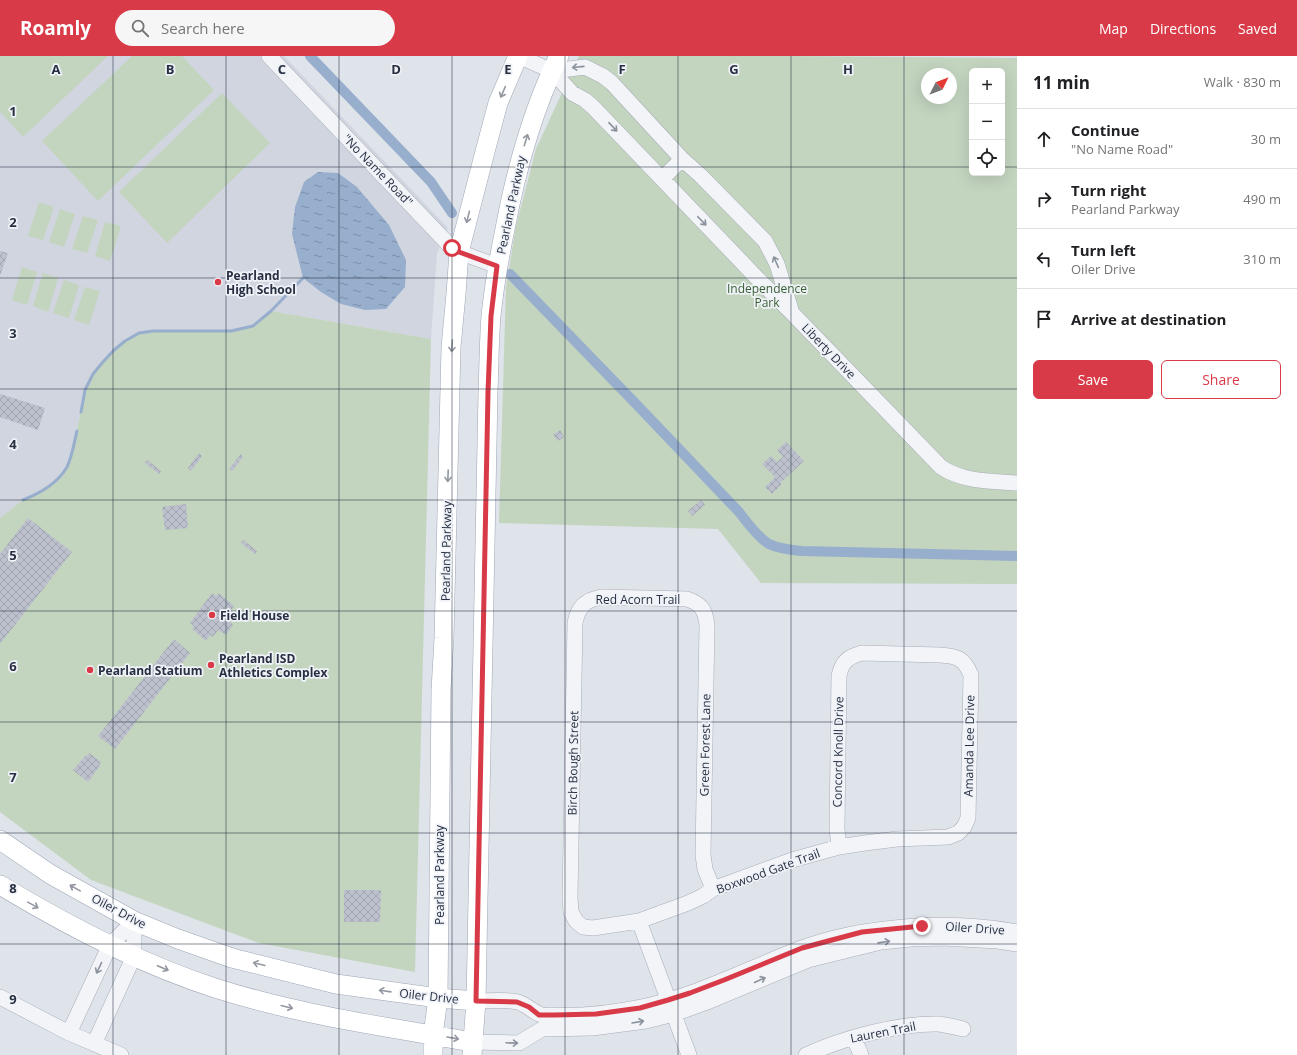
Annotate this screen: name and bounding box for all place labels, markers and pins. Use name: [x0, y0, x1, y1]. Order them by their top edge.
place label: Pearland High School: [226, 267, 296, 298]
marker: Pearland High School: [213, 277, 223, 287]
place label: Field House: [220, 607, 289, 624]
marker: Field House: [207, 610, 217, 620]
place label: Pearland ISD Athletics Complex: [219, 650, 327, 681]
marker: Pearland ISD Athletics Complex: [206, 660, 216, 670]
place label: Pearland Statium: [98, 662, 202, 679]
marker: Pearland Statium: [85, 665, 95, 675]

